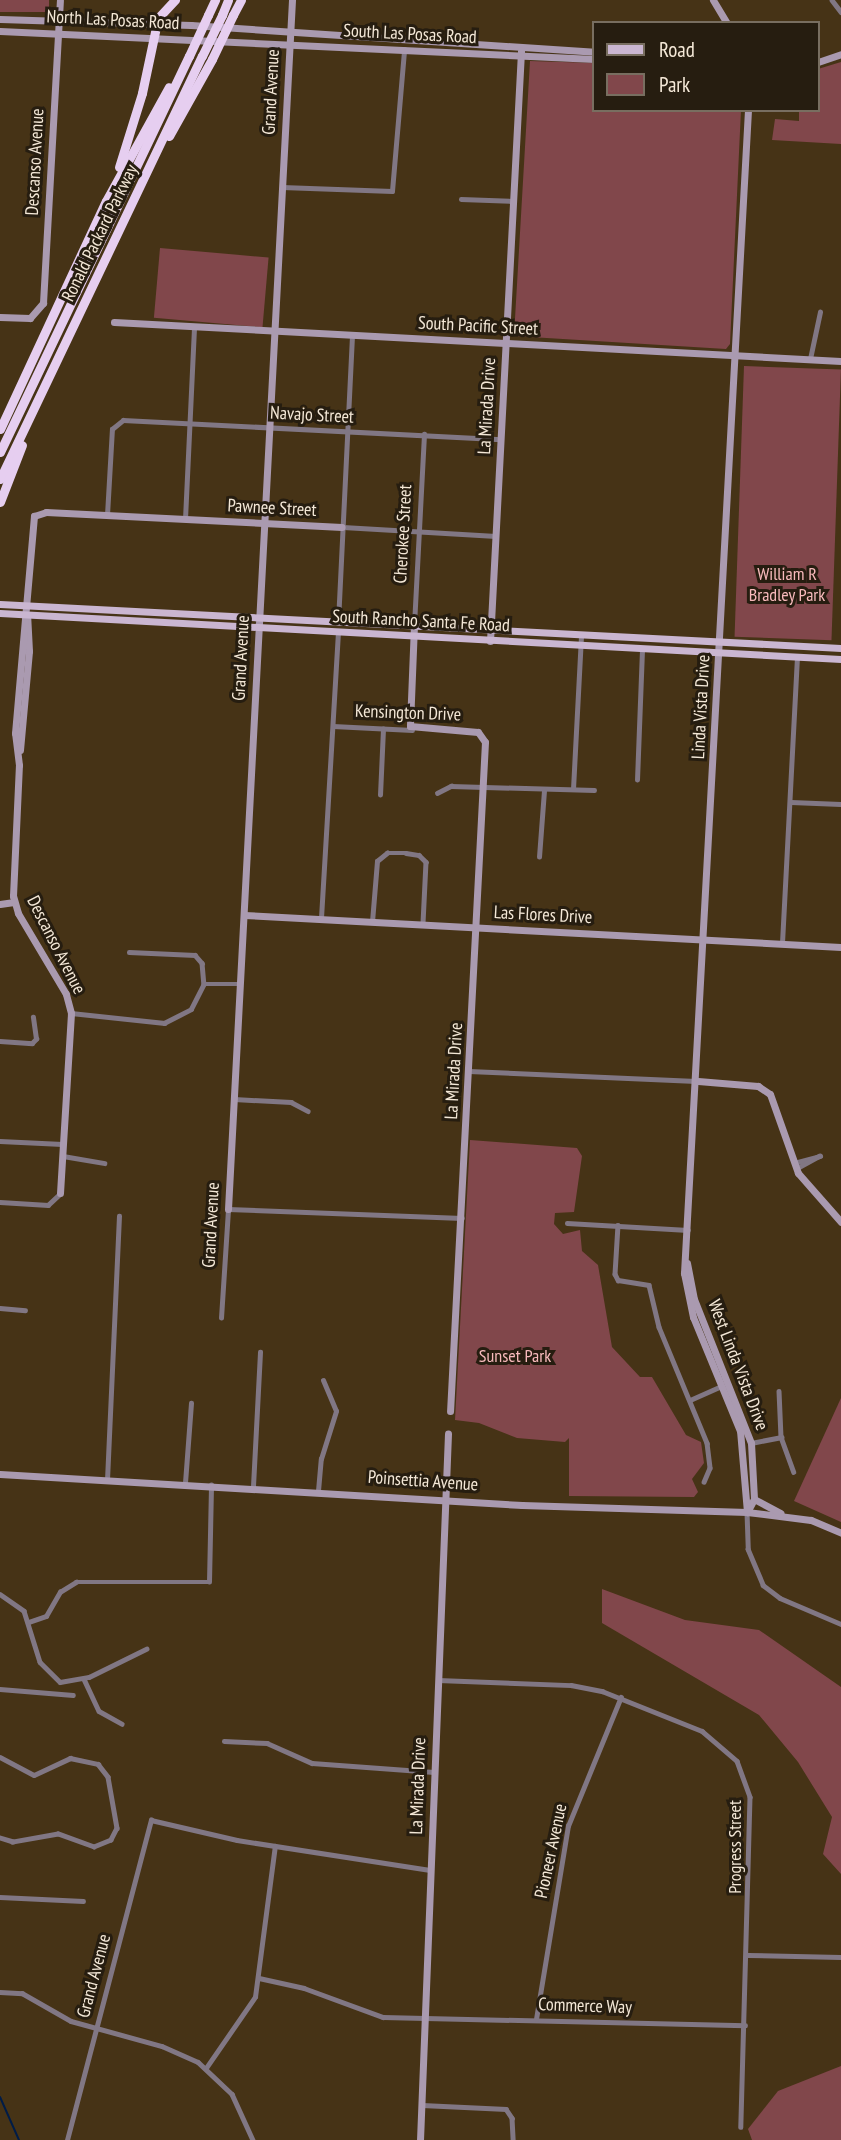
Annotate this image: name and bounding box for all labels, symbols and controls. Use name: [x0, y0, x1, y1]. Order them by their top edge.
street label: North Las Posas Road: [46, 6, 180, 34]
street label: South Las Posas Road: [343, 20, 477, 48]
legend: [592, 21, 820, 112]
text: Road: [659, 36, 695, 63]
street label: Grand Avenue: [258, 48, 284, 136]
text: Park: [659, 71, 690, 98]
street label: Descanso Avenue: [21, 108, 49, 216]
street label: Ronald Packard Parkway: [57, 161, 143, 305]
street label: South Pacific Street: [417, 312, 539, 340]
street label: La Mirada Drive: [474, 357, 500, 455]
street label: Navajo Street: [270, 402, 354, 428]
street label: Cherokee Street: [390, 484, 416, 584]
street label: Pawnee Street: [227, 495, 317, 521]
park label: William R Bradley Park: [748, 564, 826, 606]
street label: South Rancho Santa Fe Road: [332, 606, 510, 636]
street label: Grand Avenue: [228, 614, 254, 702]
street label: Linda Vista Drive: [687, 654, 715, 760]
street label: Kensington Drive: [355, 700, 461, 726]
street label: Descanso Avenue: [22, 892, 90, 998]
street label: Las Flores Drive: [493, 902, 593, 928]
street label: La Mirada Drive: [441, 1022, 467, 1120]
street label: Grand Avenue: [198, 1181, 224, 1269]
street label: West Linda Vista Drive: [703, 1296, 773, 1434]
park label: Sunset Park: [479, 1345, 551, 1367]
street label: Poinsettia Avenue: [367, 1466, 479, 1496]
street label: La Mirada Drive: [406, 1737, 430, 1835]
street label: Progress Street: [724, 1800, 746, 1894]
street label: Pioneer Avenue: [530, 1801, 572, 1901]
street label: Grand Avenue: [72, 1932, 116, 2020]
street label: Commerce Way: [538, 1994, 632, 2018]

